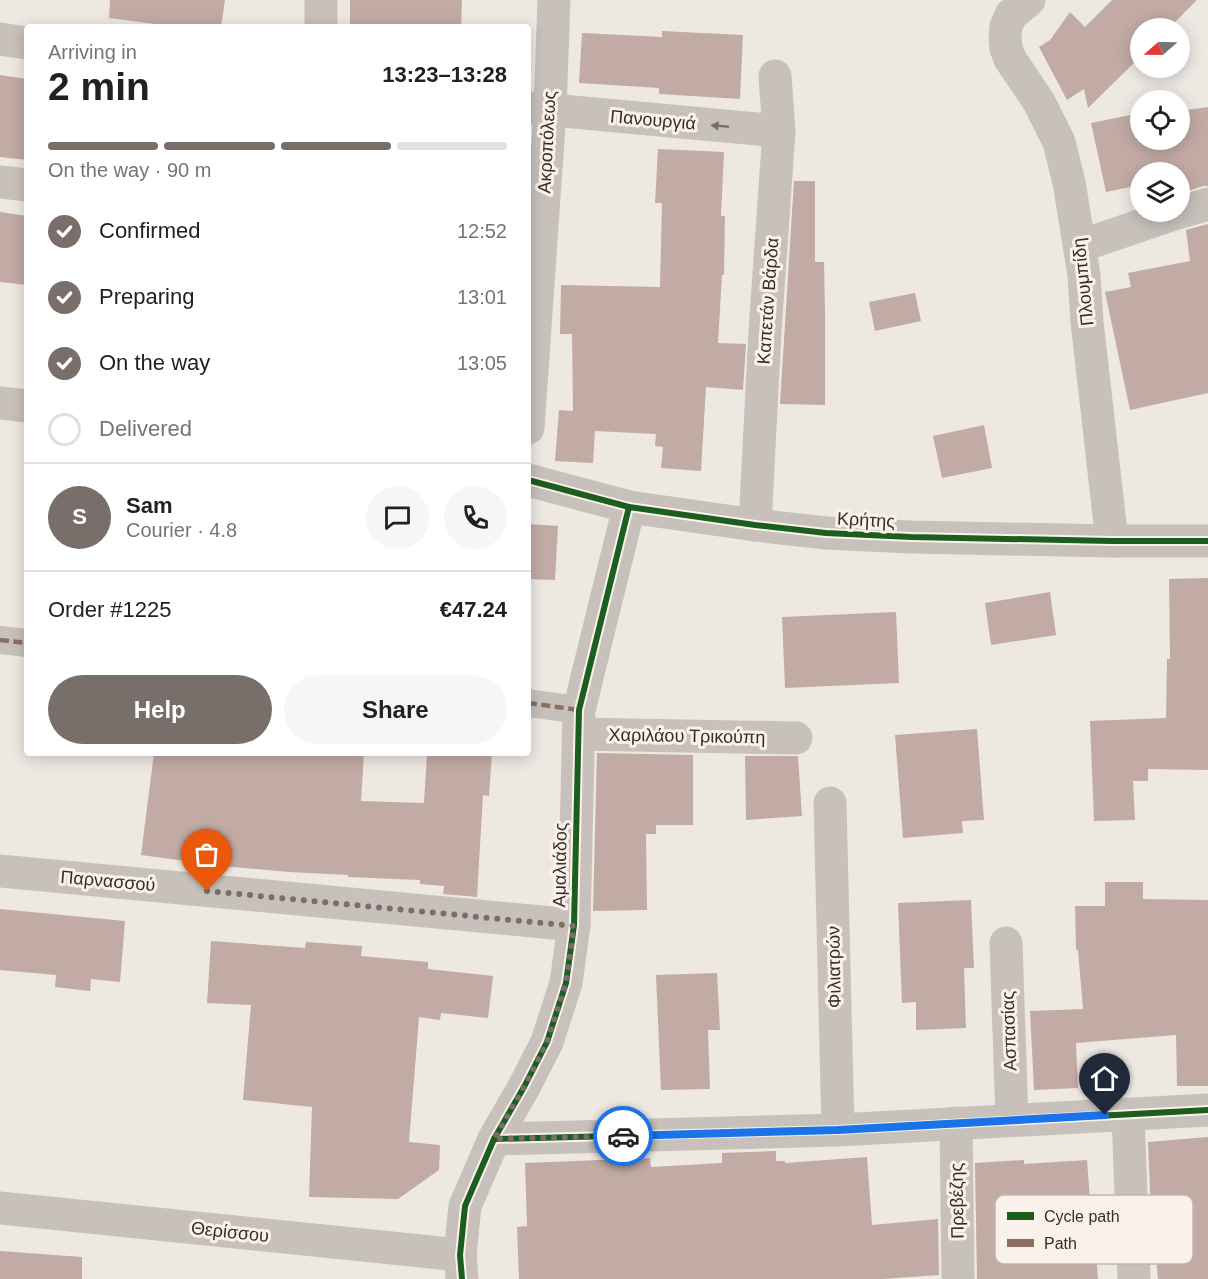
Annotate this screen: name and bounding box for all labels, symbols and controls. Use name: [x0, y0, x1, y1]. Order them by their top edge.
north arrow: [1130, 18, 1190, 78]
map controls: [1130, 18, 1190, 222]
text: Arriving in: [48, 41, 137, 63]
text: 13:23–13:28: [382, 62, 507, 87]
text: 2 min: [48, 65, 150, 108]
street label: Ακροπόλεως: [534, 90, 560, 194]
button: locate: [1130, 90, 1190, 150]
street label: Πανουργιά: [609, 106, 697, 134]
one-way arrow: [711, 121, 730, 131]
text: On the way · 90 m: [48, 159, 211, 181]
button: layers: [1130, 162, 1190, 222]
icon: check: [48, 215, 81, 248]
text: Confirmed: [99, 218, 200, 243]
text: 12:52: [457, 220, 507, 242]
street label: Καπετάν Βάρδα: [754, 237, 782, 365]
street label: Πλουμπίδη: [1068, 237, 1098, 327]
icon: check: [48, 281, 81, 314]
text: Preparing: [99, 284, 194, 309]
text: 13:01: [457, 286, 507, 308]
icon: check: [48, 347, 81, 380]
text: On the way: [99, 350, 210, 375]
text: 13:05: [457, 352, 507, 374]
text: Delivered: [99, 416, 192, 441]
button: chat: [366, 486, 429, 549]
button: phone: [444, 486, 507, 549]
text: Sam: [126, 493, 172, 518]
text: S: [72, 504, 87, 529]
street label: Κρήτης: [836, 508, 896, 532]
text: Courier · 4.8: [126, 519, 237, 541]
text: Order #1225: [48, 597, 172, 622]
text: €47.24: [440, 597, 507, 622]
button: Help: [48, 675, 272, 744]
button: Share: [284, 675, 507, 744]
street label: Χαριλάου Τρικούπη: [609, 725, 765, 747]
street label: Αμαλιάδος: [549, 822, 571, 908]
pin: [181, 829, 232, 891]
icon: bag: [190, 838, 223, 871]
street label: Παρνασσού: [60, 867, 156, 895]
street label: Φιλιατρών: [823, 926, 845, 1008]
street label: Ασπασίας: [998, 990, 1020, 1071]
pin: [1079, 1053, 1130, 1115]
icon: home: [1088, 1062, 1121, 1095]
courier: [593, 1106, 653, 1166]
icon: car: [607, 1120, 640, 1153]
street label: Πρεβέζης: [946, 1163, 968, 1239]
legend: [995, 1195, 1193, 1264]
text: Cycle path: [1044, 1208, 1120, 1225]
street label: Θερίσσου: [190, 1218, 270, 1246]
text: Path: [1044, 1235, 1077, 1252]

